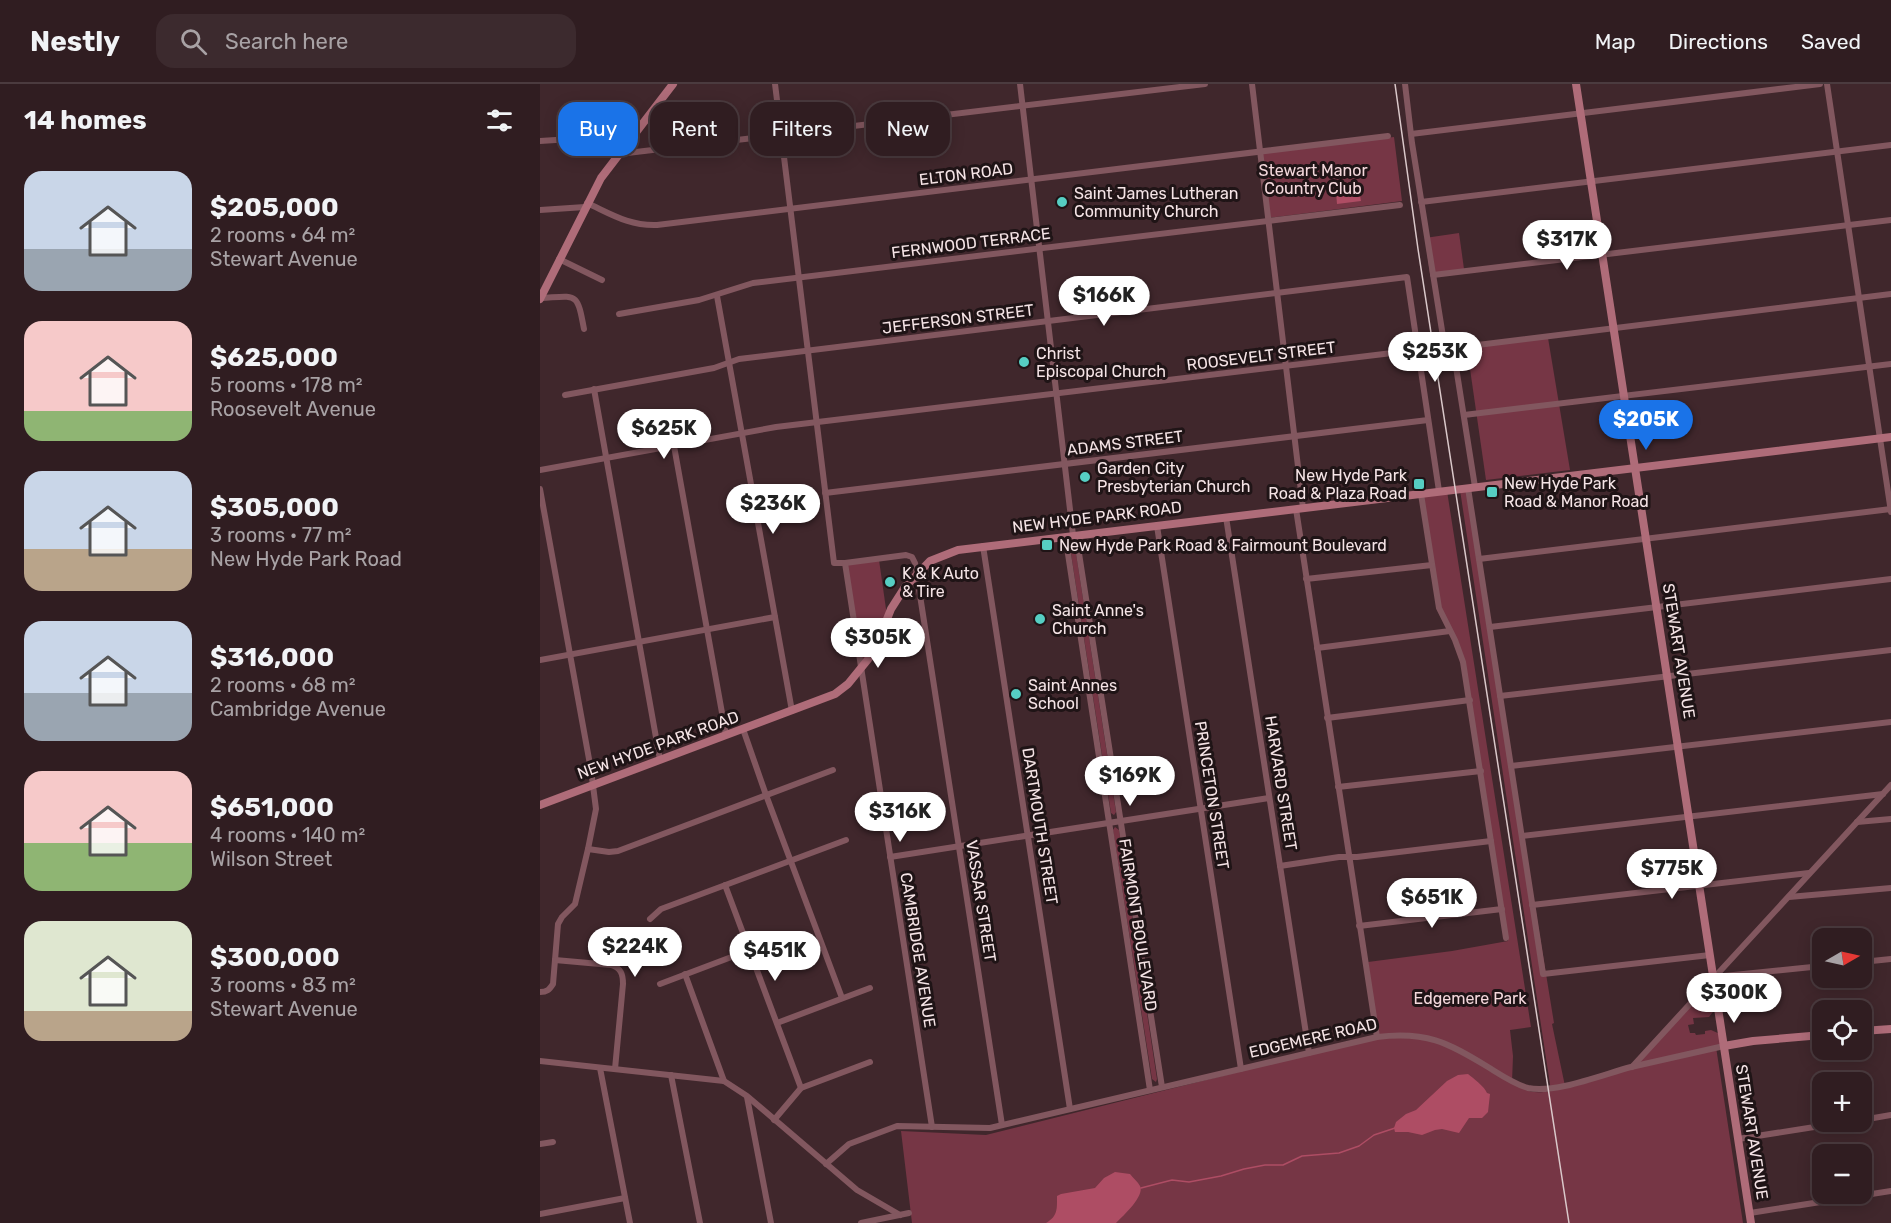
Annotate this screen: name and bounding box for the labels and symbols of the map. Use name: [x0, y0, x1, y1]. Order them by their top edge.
street label: ELTON ROAD: [918, 159, 1014, 189]
park label: Stewart Manor Country Club: [1258, 161, 1368, 198]
place label: Saint James Lutheran Community Church: [1074, 184, 1238, 221]
marker: Saint James Lutheran Community Church: [1055, 195, 1069, 209]
pin: $317K: [1525, 220, 1609, 271]
street label: FERNWOOD TERRACE: [890, 224, 1052, 262]
pin: $166K: [1062, 276, 1146, 327]
street label: JEFFERSON STREET: [881, 300, 1035, 338]
pin: $253K: [1393, 332, 1477, 383]
street label: ROOSEVELT STREET: [1185, 337, 1337, 375]
place label: Christ Episcopal Church: [1036, 344, 1166, 381]
marker: Christ Episcopal Church: [1017, 355, 1031, 369]
pin: $205K: [1604, 400, 1688, 451]
pin: $625K: [622, 409, 706, 460]
street label: ADAMS STREET: [1066, 426, 1184, 460]
place label: Garden City Presbyterian Church: [1097, 459, 1251, 496]
place label: New Hyde Park Road & Plaza Road: [1268, 466, 1408, 503]
marker: Garden City Presbyterian Church: [1078, 470, 1092, 484]
place label: New Hyde Park Road & Manor Road: [1504, 474, 1649, 511]
marker: New Hyde Park Road & Plaza Road: [1412, 477, 1426, 491]
pin: $236K: [731, 484, 815, 535]
marker: New Hyde Park Road & Manor Road: [1485, 485, 1499, 499]
street label: NEW HYDE PARK ROAD: [1011, 497, 1183, 537]
place label: New Hyde Park Road & Fairmount Boulevard: [1059, 536, 1387, 555]
marker: New Hyde Park Road & Fairmount Boulevard: [1040, 538, 1054, 552]
place label: K & K Auto & Tire: [902, 564, 979, 601]
marker: K & K Auto & Tire: [883, 575, 897, 589]
street label: STEWART AVENUE: [1659, 582, 1699, 720]
place label: Saint Anne's Church: [1052, 601, 1144, 638]
marker: Saint Anne's Church: [1033, 612, 1047, 626]
pin: $305K: [836, 618, 920, 669]
place label: Saint Annes School: [1028, 676, 1117, 713]
marker: Saint Annes School: [1009, 687, 1023, 701]
street label: NEW HYDE PARK ROAD: [575, 707, 741, 783]
street label: HARVARD STREET: [1261, 714, 1301, 852]
street label: PRINCETON STREET: [1191, 720, 1233, 870]
street label: DARTMOUTH STREET: [1018, 746, 1062, 906]
pin: $169K: [1088, 756, 1172, 807]
pin: $316K: [858, 792, 942, 843]
street label: FAIRMONT BOULEVARD: [1115, 837, 1161, 1013]
street label: VASSAR STREET: [962, 839, 1000, 963]
pin: $775K: [1630, 849, 1714, 900]
street label: CAMBRIDGE AVENUE: [896, 871, 940, 1029]
pin: $651K: [1390, 878, 1474, 929]
pin: $224K: [593, 927, 677, 978]
north arrow: [1812, 928, 1872, 988]
pin: $451K: [733, 931, 817, 982]
pin: $300K: [1692, 973, 1776, 1024]
park label: Edgemere Park: [1414, 989, 1527, 1008]
street label: EDGEMERE ROAD: [1247, 1014, 1379, 1062]
street label: STEWART AVENUE: [1732, 1063, 1772, 1201]

